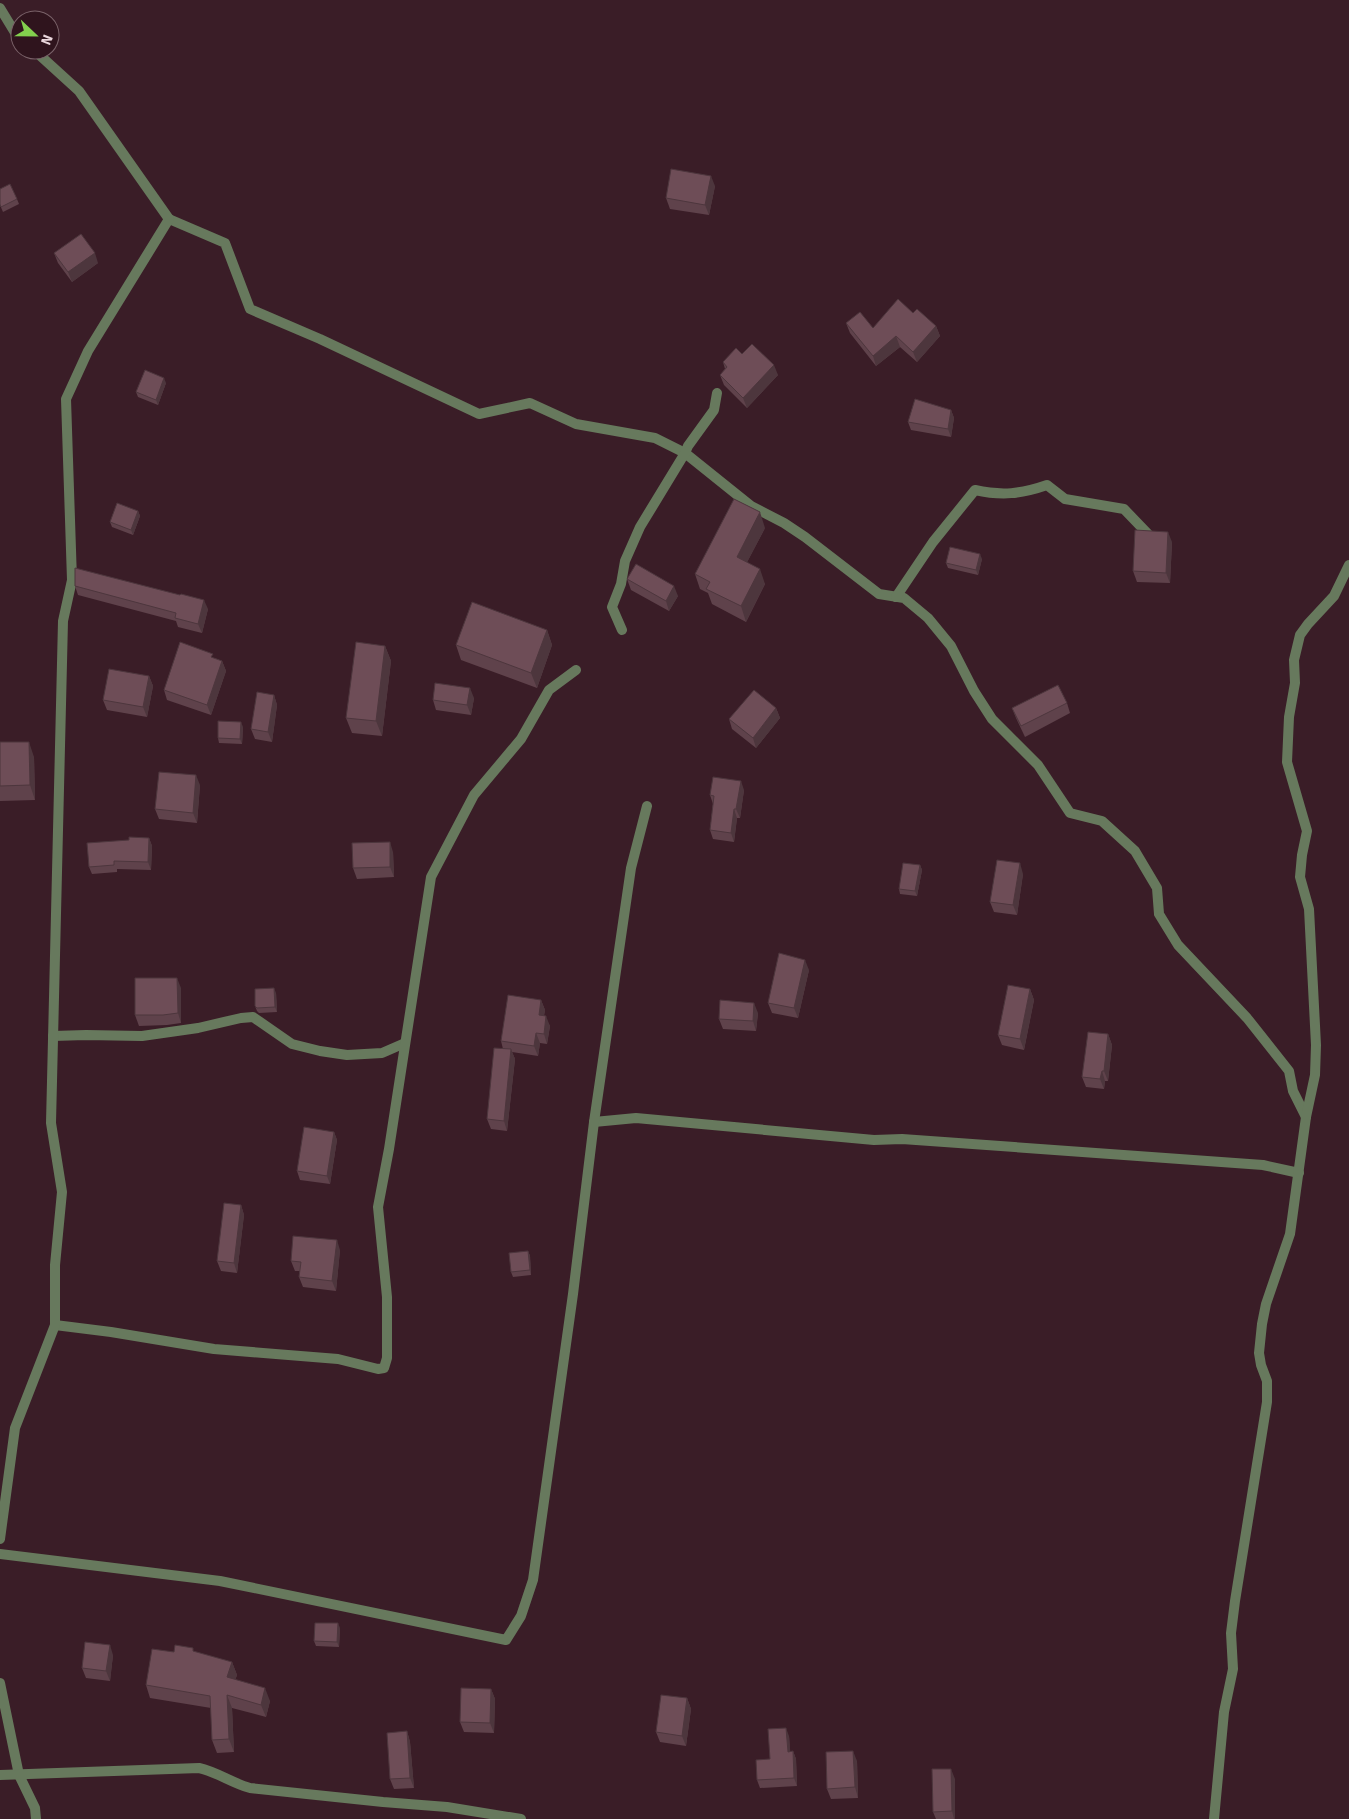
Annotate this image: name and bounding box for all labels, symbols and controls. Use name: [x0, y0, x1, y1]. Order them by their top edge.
north arrow: [10, 10, 60, 60]
text: N: [37, 32, 56, 47]

